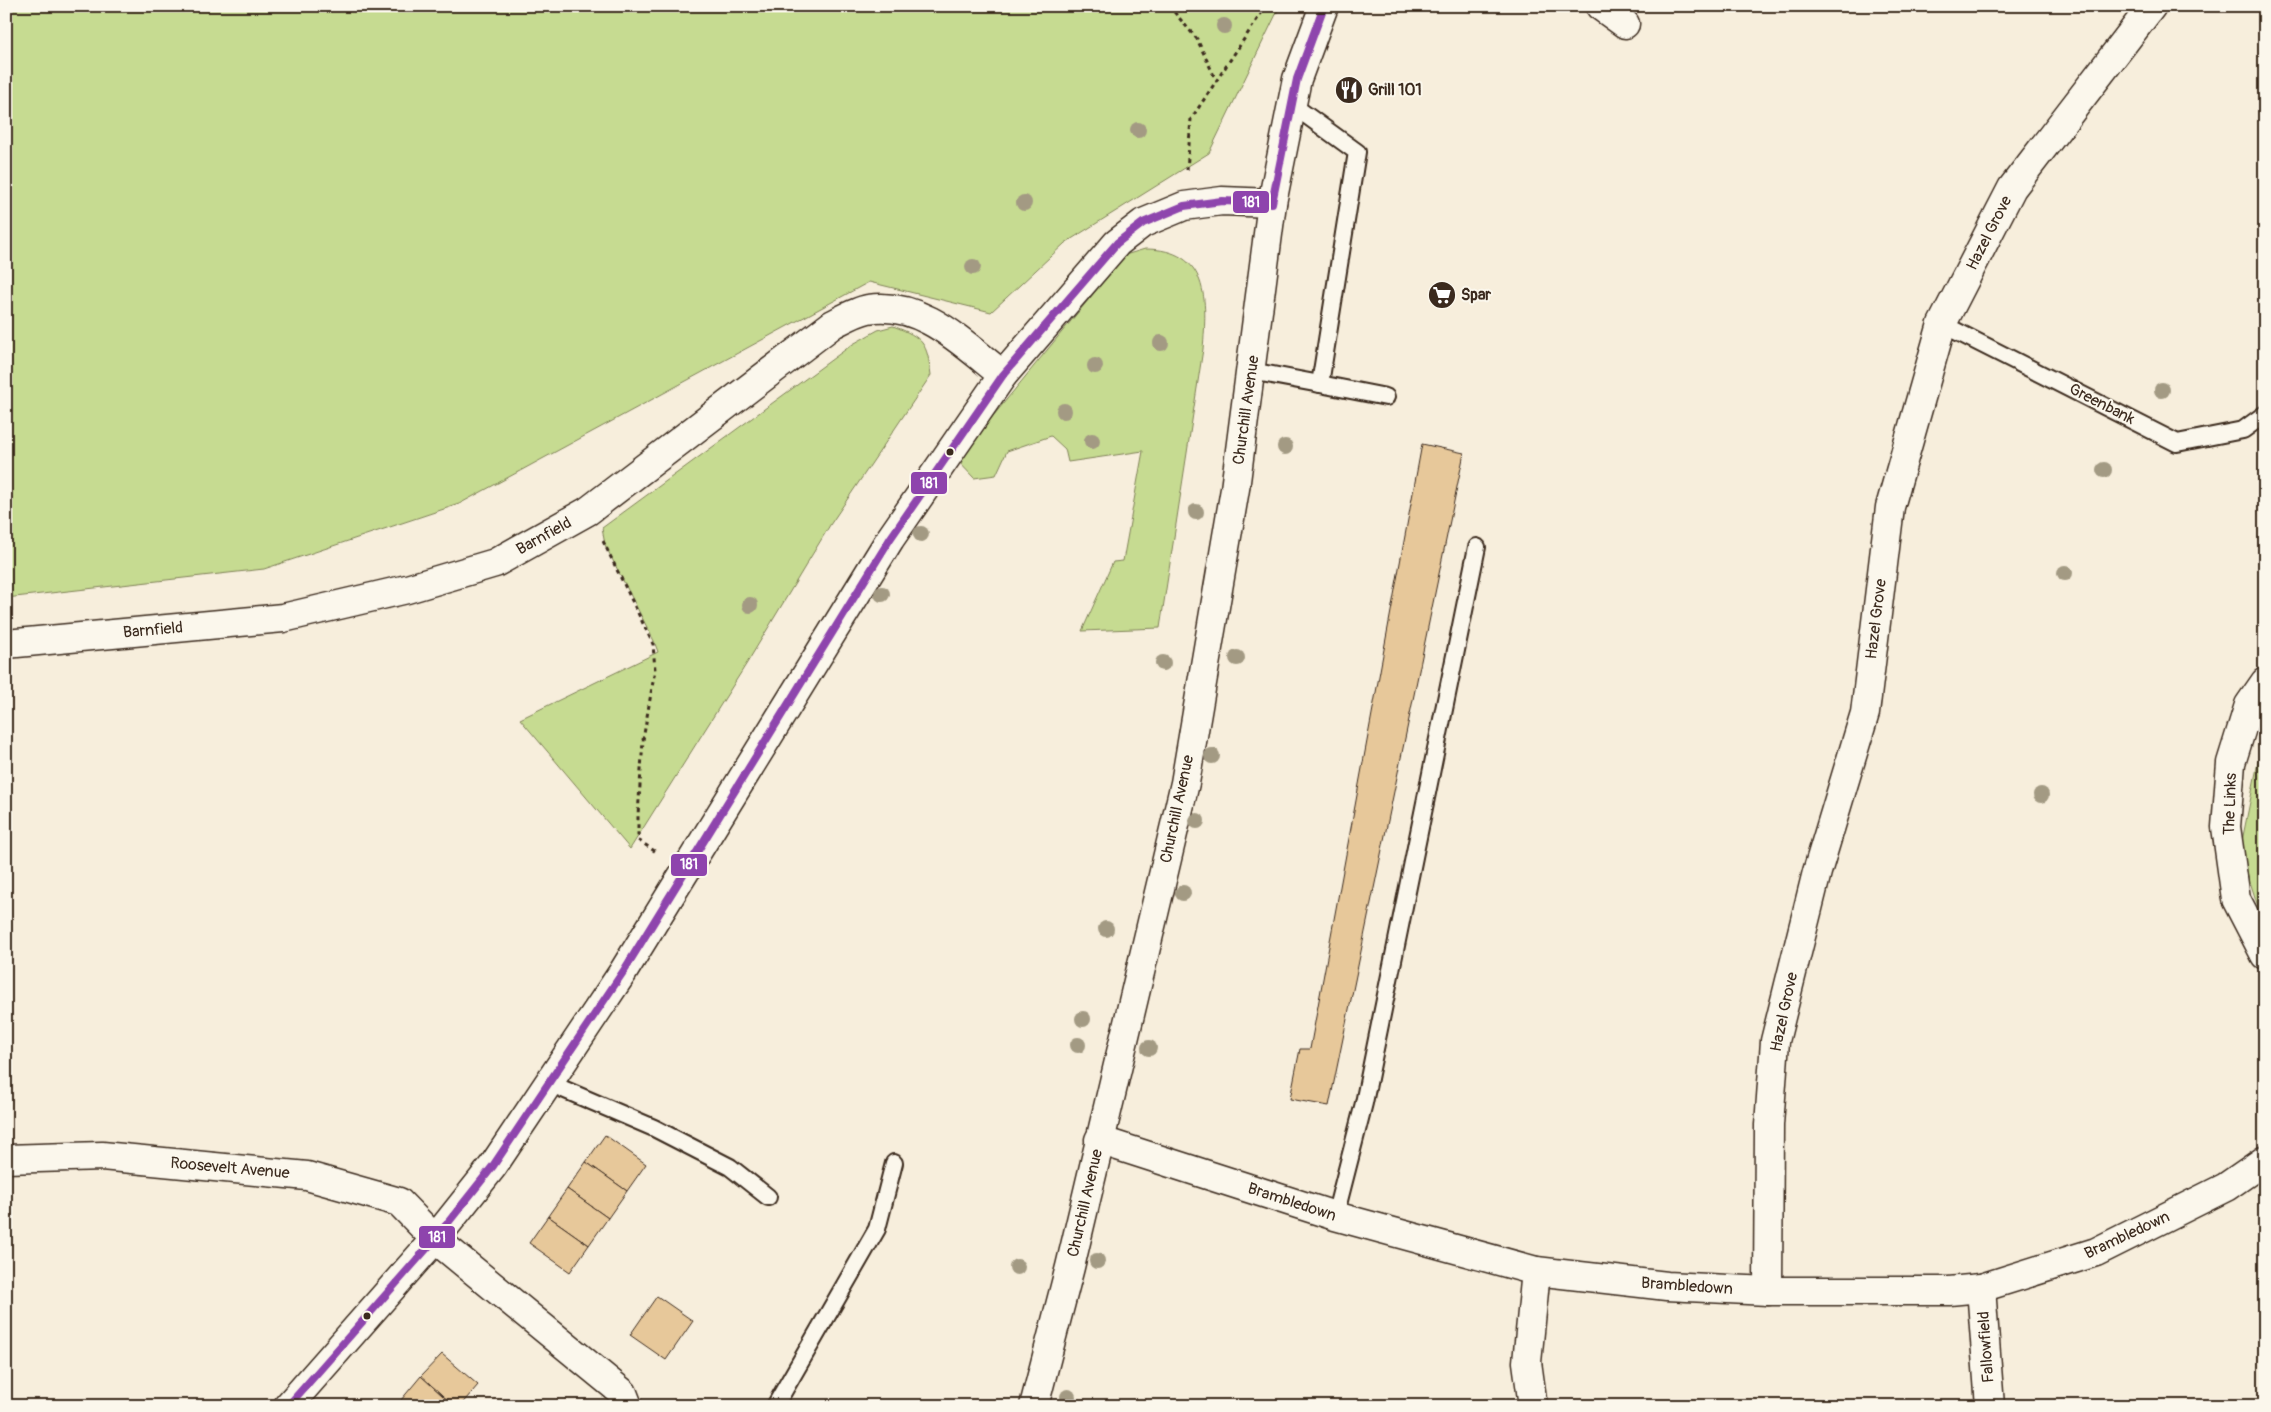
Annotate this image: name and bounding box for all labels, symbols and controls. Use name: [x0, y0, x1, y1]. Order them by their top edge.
restaurant icon: Grill 101: [1334, 75, 1364, 105]
place label: Grill 101: [1368, 80, 1422, 100]
line badge: 181: [1232, 190, 1270, 214]
street label: Hazel Grove: [1962, 192, 2016, 274]
text: 181: [1242, 194, 1260, 211]
supermarket icon: Spar: [1427, 280, 1457, 310]
place label: Spar: [1461, 285, 1491, 305]
street label: Churchill Avenue: [1228, 354, 1264, 466]
street label: Greenbank: [2066, 379, 2138, 429]
unlabelled marker: [945, 447, 955, 457]
line badge: 181: [910, 471, 948, 495]
text: 181: [920, 475, 938, 492]
street label: Barnfield: [513, 513, 575, 559]
street label: Hazel Grove: [1861, 578, 1891, 660]
street label: Barnfield: [122, 617, 184, 643]
street label: Churchill Avenue: [1156, 753, 1198, 865]
street label: The Links: [2219, 772, 2241, 836]
line badge: 181: [670, 853, 708, 877]
text: 181: [680, 856, 698, 873]
street label: Hazel Grove: [1766, 970, 1802, 1054]
street label: Churchill Avenue: [1063, 1147, 1107, 1259]
street label: Roosevelt Avenue: [170, 1153, 290, 1183]
street label: Brambledown: [1245, 1178, 1339, 1226]
street label: Brambledown: [2081, 1207, 2173, 1263]
line badge: 181: [418, 1225, 456, 1249]
text: 181: [428, 1229, 446, 1246]
street label: Brambledown: [1641, 1273, 1733, 1299]
street label: Fallowfield: [1974, 1310, 1998, 1384]
unlabelled marker: [362, 1311, 372, 1321]

